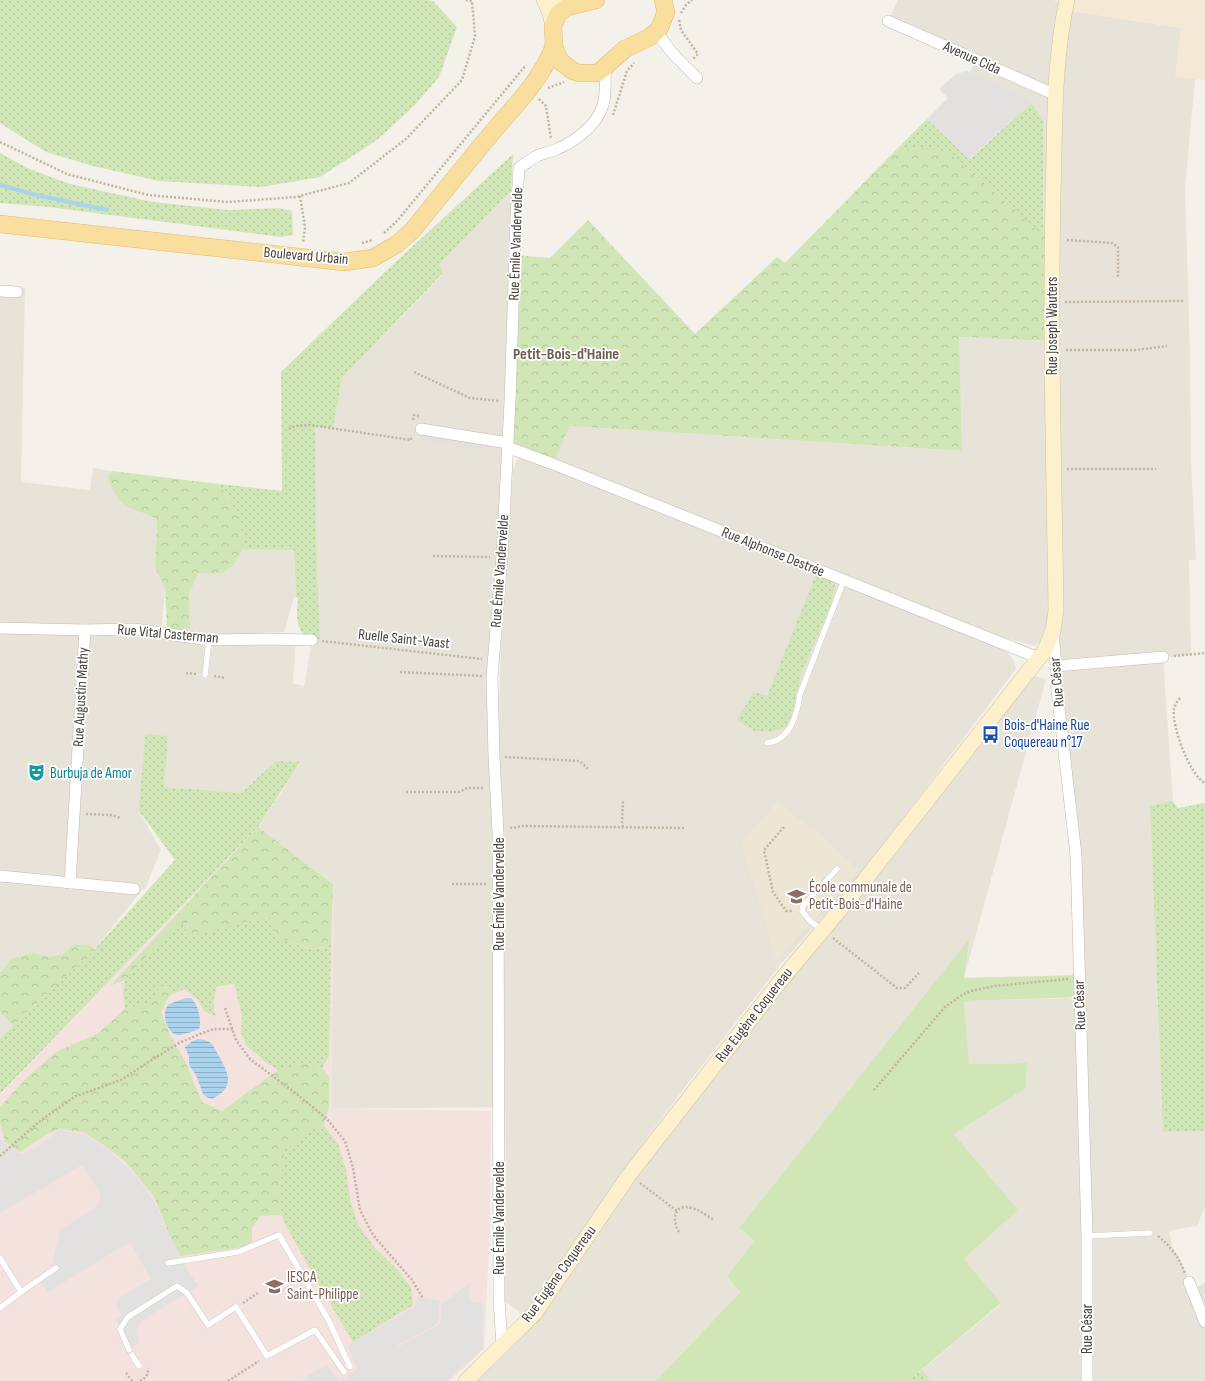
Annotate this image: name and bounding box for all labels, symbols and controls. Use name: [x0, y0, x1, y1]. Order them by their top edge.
street label: Avenue Cida: [939, 36, 1004, 79]
street label: Rue Émile Vandervelde: [505, 187, 527, 301]
street label: Boulevard Urbain: [263, 243, 349, 269]
street label: Rue Joseph Wauters: [1043, 277, 1062, 375]
district label: Petit-Bois-d'Haine: [513, 345, 619, 364]
street label: Rue Émile Vandervelde: [487, 514, 513, 628]
street label: Rue Alphonse Destrée: [719, 523, 827, 581]
street label: Rue Vital Casterman: [117, 620, 219, 648]
street label: Ruelle Saint-Vaast: [357, 625, 451, 653]
street label: Rue Augustin Mathy: [69, 647, 93, 747]
street label: Rue César: [1045, 655, 1069, 708]
place label: Bois-d'Haine Rue Coquereau n°17: [1004, 716, 1089, 752]
bus stop icon: Bois-d'Haine Rue Coquereau n°17: [981, 724, 1001, 744]
theatre icon: Burbuja de Amor: [27, 763, 47, 783]
place label: Burbuja de Amor: [50, 764, 133, 783]
street label: Rue Émile Vandervelde: [490, 837, 509, 951]
place label: École communale de Petit-Bois-d'Haine: [809, 878, 912, 914]
school or university icon: École communale de Petit-Bois-d'Haine: [786, 886, 806, 906]
street label: Rue Eugène Coquereau: [711, 964, 797, 1066]
street label: Rue César: [1070, 979, 1090, 1030]
street label: Rue Émile Vandervelde: [490, 1161, 509, 1275]
street label: Rue Eugène Coquereau: [518, 1222, 600, 1326]
place label: IESCA Saint-Philippe: [287, 1268, 358, 1304]
school or university icon: IESCA Saint-Philippe: [264, 1276, 284, 1296]
street label: Rue César: [1078, 1303, 1097, 1354]

